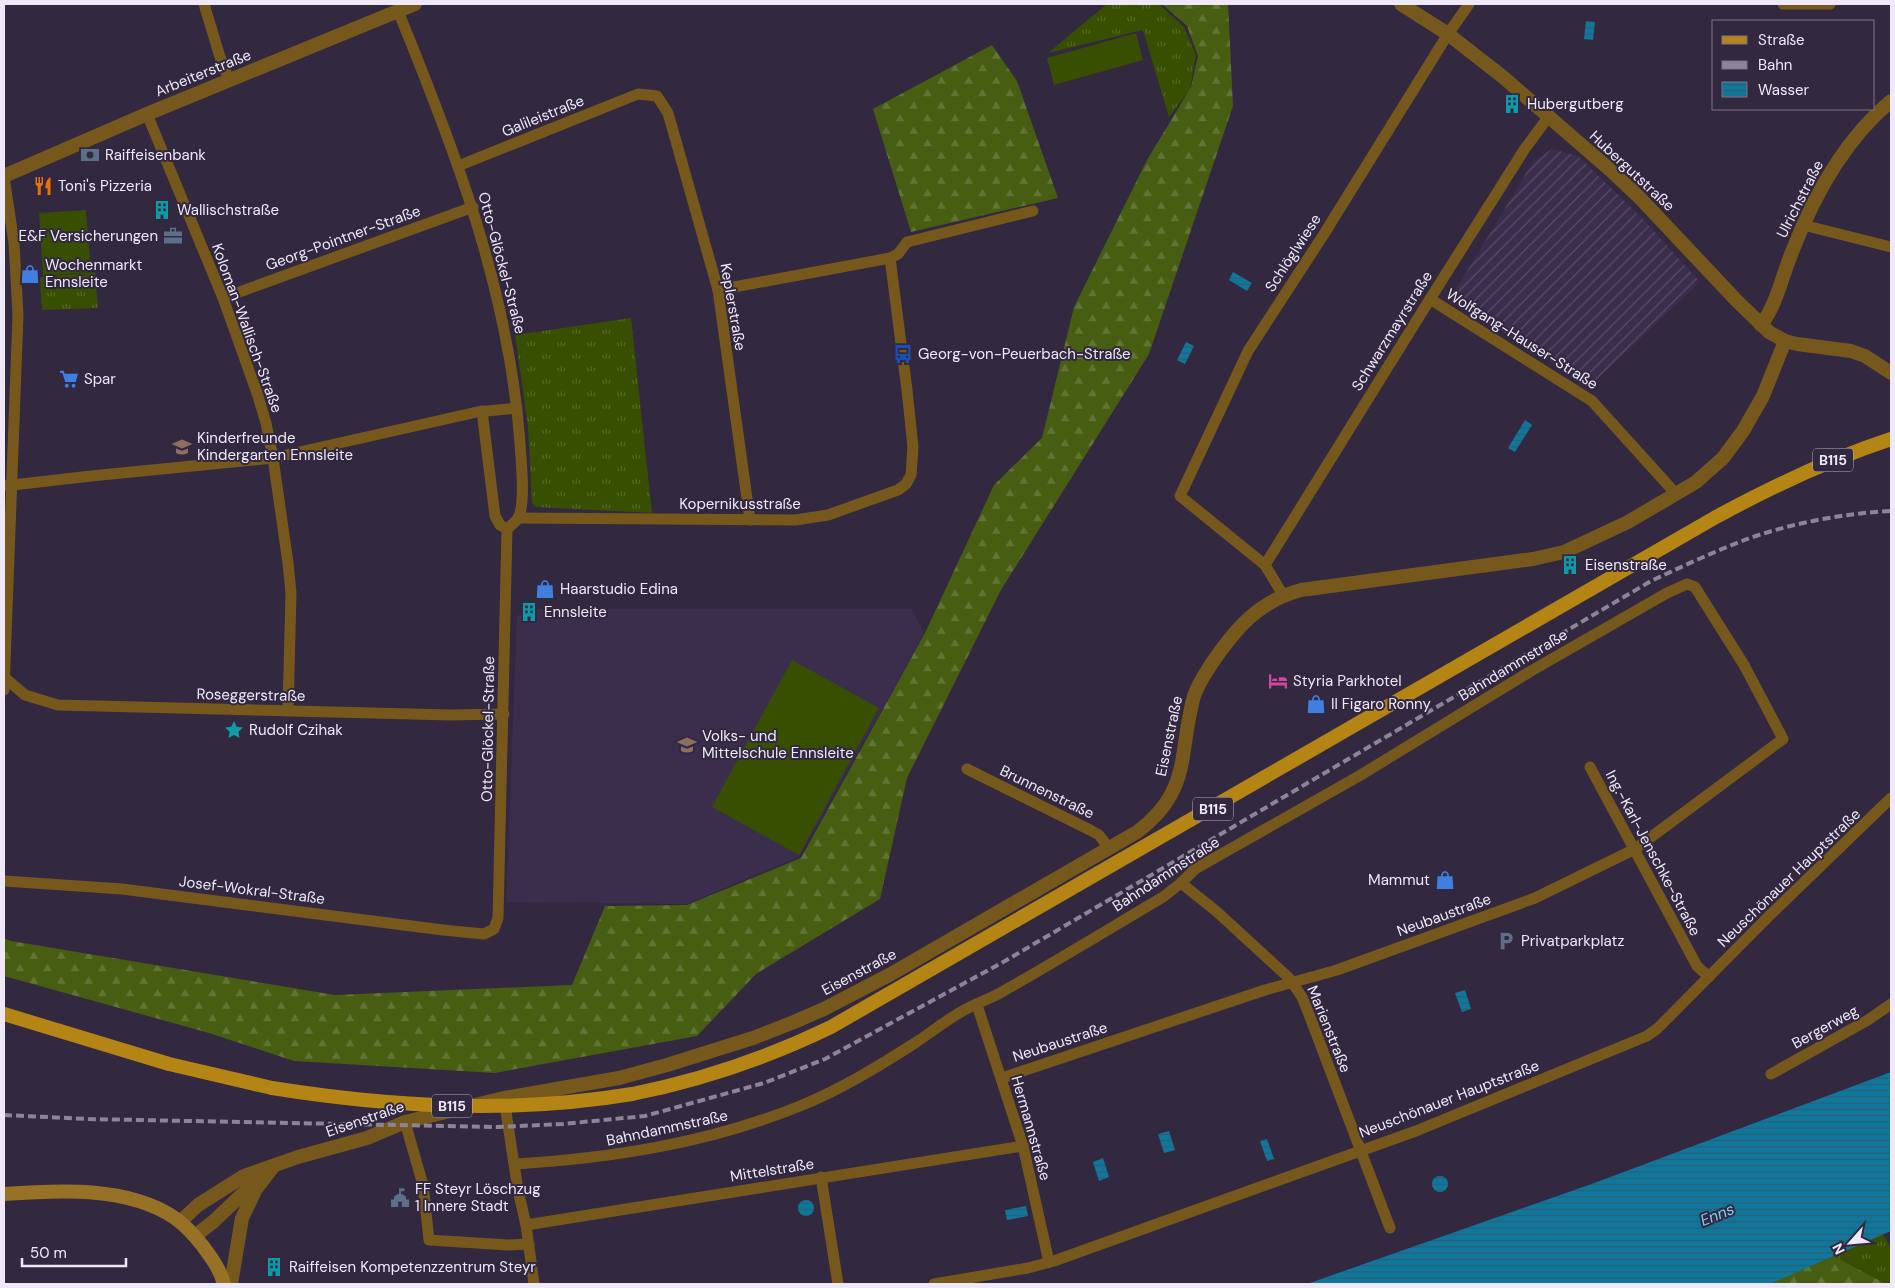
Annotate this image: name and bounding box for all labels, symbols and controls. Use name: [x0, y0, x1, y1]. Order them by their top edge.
legend: [1712, 20, 1875, 110]
text: Straße: [1758, 30, 1805, 50]
street label: Arbeiterstraße: [152, 45, 254, 101]
text: Bahn: [1758, 55, 1792, 75]
text: Wasser: [1758, 80, 1810, 100]
street label: Galileistraße: [499, 90, 587, 142]
building icon: Hubergutberg: [1501, 93, 1523, 115]
place label: Hubergutberg: [1527, 94, 1624, 114]
street label: Hubergutstraße: [1585, 126, 1679, 216]
bank icon: Raiffeisenbank: [79, 144, 101, 166]
place label: Raiffeisenbank: [105, 145, 206, 165]
street label: Ulrichstraße: [1772, 157, 1828, 241]
restaurant icon: Toni's Pizzeria: [32, 175, 54, 197]
place label: Toni's Pizzeria: [58, 176, 152, 196]
street label: Otto-Glöckel-Straße: [473, 190, 531, 336]
building icon: Wallischstraße: [151, 199, 173, 221]
place label: Wallischstraße: [177, 200, 279, 220]
street label: Georg-Pointner-Straße: [263, 201, 423, 275]
street label: Schlöglwiese: [1260, 210, 1326, 296]
office icon: E&F Versicherungen: [162, 225, 184, 247]
place label: E&F Versicherungen: [19, 226, 158, 246]
street label: Koloman-Wallisch-Straße: [207, 241, 287, 415]
place label: Wochenmarkt Ennsleite: [45, 255, 143, 292]
street label: Keplerstraße: [715, 262, 751, 352]
shop icon: Wochenmarkt Ennsleite: [19, 263, 41, 285]
street label: Schwarzmayrstraße: [1347, 267, 1437, 395]
street label: Wolfgang-Hauser-Straße: [1442, 284, 1602, 394]
bus stop icon: Georg-von-Peuerbach-Straße: [892, 343, 914, 365]
place label: Georg-von-Peuerbach-Straße: [918, 344, 1131, 364]
supermarket icon: Spar: [58, 368, 80, 390]
place label: Spar: [84, 369, 116, 389]
place label: Kinderfreunde Kindergarten Ennsleite: [197, 428, 353, 465]
school or university icon: Kinderfreunde Kindergarten Ennsleite: [171, 436, 193, 458]
road number: B115: [1813, 448, 1853, 472]
street label: Kopernikusstraße: [679, 494, 801, 514]
building icon: Eisenstraße: [1559, 554, 1581, 576]
place label: Eisenstraße: [1585, 555, 1667, 575]
shop icon: Haarstudio Edina: [534, 578, 556, 600]
place label: Haarstudio Edina: [560, 579, 678, 599]
building icon: Ennsleite: [518, 601, 540, 623]
place label: Ennsleite: [544, 602, 607, 622]
street label: Bahndammstraße: [1455, 625, 1571, 705]
street label: Otto-Glöckel-Straße: [477, 656, 499, 802]
hotel icon: Styria Parkhotel: [1267, 670, 1289, 692]
place label: Styria Parkhotel: [1293, 671, 1402, 691]
street label: Roseggerstraße: [196, 684, 306, 706]
shop icon: Il Figaro Ronny: [1305, 693, 1327, 715]
street label: Eisenstraße: [1151, 694, 1187, 778]
place label: Il Figaro Ronny: [1331, 694, 1432, 714]
place icon: Rudolf Czihak: [223, 719, 245, 741]
place label: Rudolf Czihak: [249, 720, 343, 740]
place label: Volks- und Mittelschule Ennsleite: [702, 726, 854, 763]
school or university icon: Volks- und Mittelschule Ennsleite: [676, 734, 698, 756]
street label: Brunnenstraße: [997, 761, 1097, 823]
street label: Ing.-Karl-Jenschke-Straße: [1601, 767, 1705, 939]
road number: B115: [1193, 798, 1233, 821]
street label: Neuschönauer Hauptstraße: [1713, 804, 1865, 952]
street label: Bahndammstraße: [1109, 832, 1223, 916]
shop icon: Mammut: [1434, 869, 1456, 891]
place label: Mammut: [1368, 870, 1430, 890]
street label: Josef-Wokral-Straße: [178, 871, 326, 909]
street label: Neubaustraße: [1394, 889, 1494, 941]
parking icon: Privatparkplatz: [1495, 930, 1517, 952]
place label: Privatparkplatz: [1521, 931, 1624, 951]
street label: Eisenstraße: [818, 944, 900, 1000]
street label: Marienstraße: [1302, 983, 1356, 1075]
street label: Bergerweg: [1788, 1001, 1862, 1053]
street label: Neubaustraße: [1010, 1017, 1110, 1067]
street label: Neuschönauer Hauptstraße: [1356, 1055, 1542, 1143]
street label: Hermannstraße: [1006, 1073, 1056, 1183]
road number: B115: [432, 1094, 472, 1118]
street label: Eisenstraße: [323, 1096, 407, 1142]
street label: Bahndammstraße: [604, 1105, 730, 1151]
street label: Mittelstraße: [729, 1154, 815, 1186]
place label: FF Steyr Löschzug 1 Innere Stadt: [415, 1179, 541, 1216]
public building icon: FF Steyr Löschzug 1 Innere Stadt: [389, 1187, 411, 1209]
water label: Enns: [1697, 1198, 1737, 1231]
north arrow: [1825, 1218, 1875, 1268]
scale bar: [22, 1236, 126, 1268]
text: N: [1828, 1240, 1849, 1258]
text: 50 m: [30, 1243, 67, 1263]
building icon: Raiffeisen Kompetenzzentrum Steyr: [263, 1256, 285, 1278]
place label: Raiffeisen Kompetenzzentrum Steyr: [289, 1257, 536, 1277]

